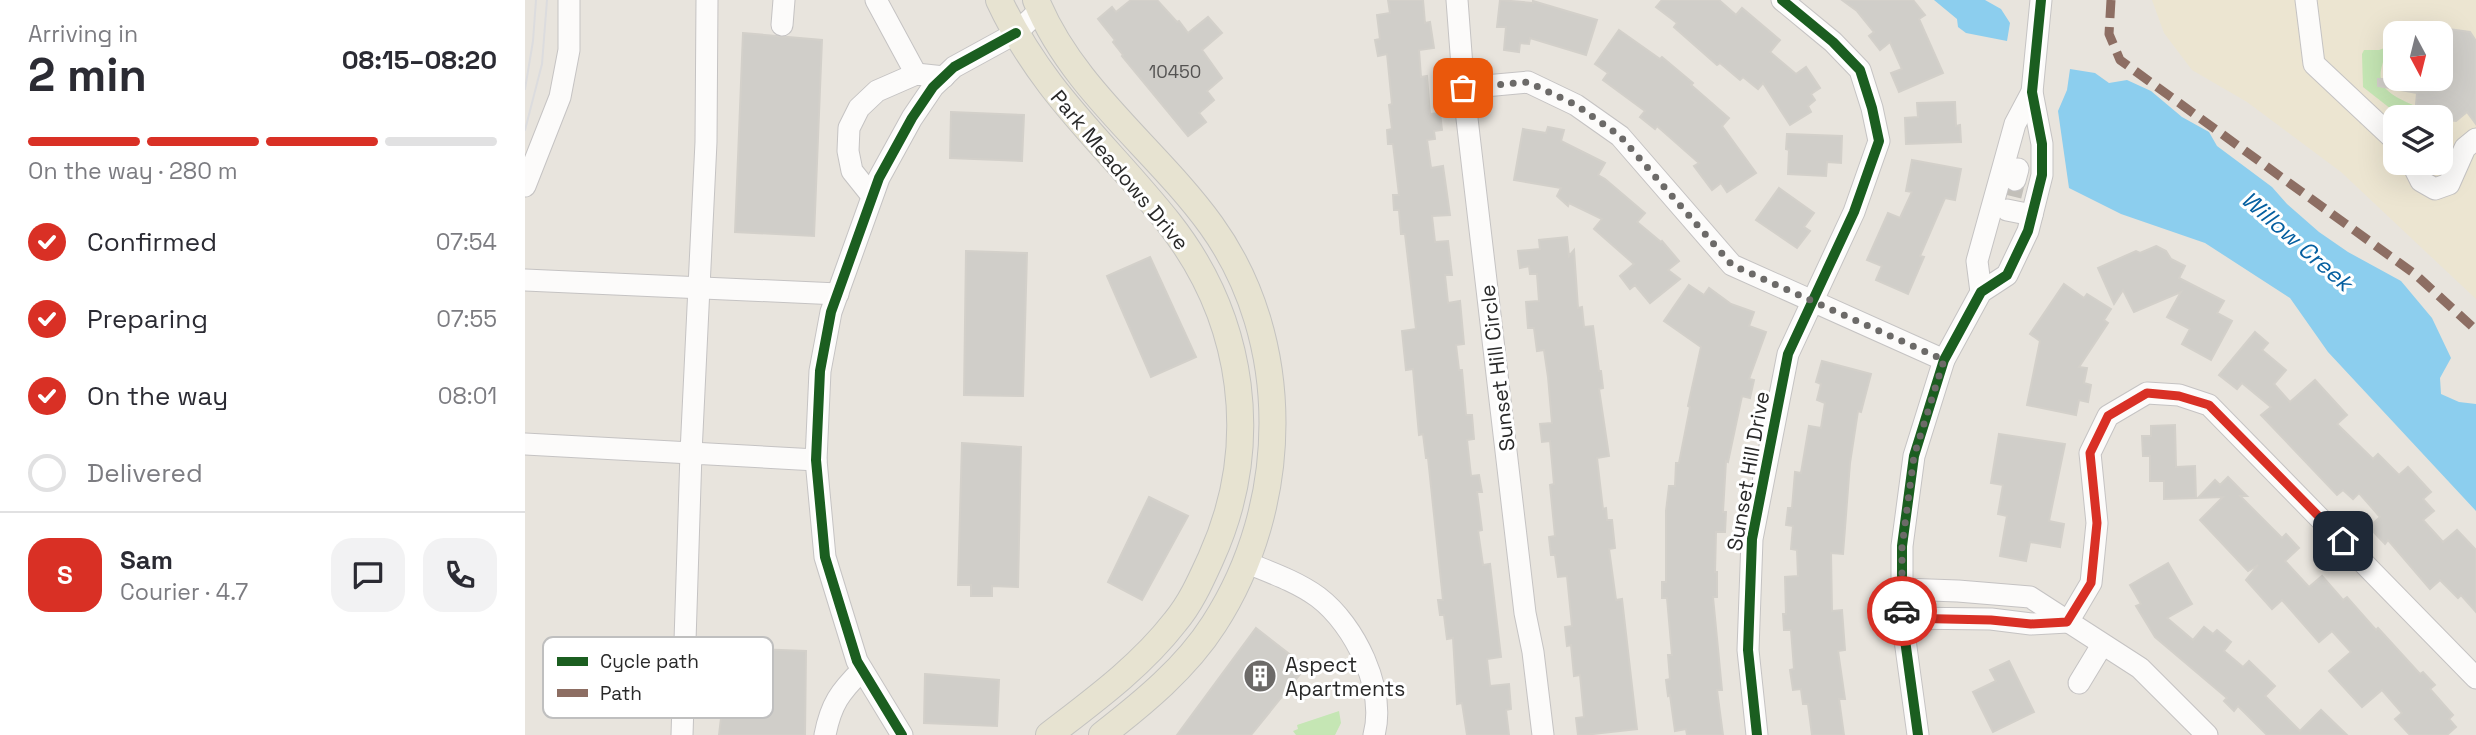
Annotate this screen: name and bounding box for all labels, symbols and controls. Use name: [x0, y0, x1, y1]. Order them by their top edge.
text: Arriving in: [28, 19, 138, 49]
north arrow: [2383, 21, 2453, 91]
map controls: [2383, 21, 2453, 175]
text: 08:15–08:20: [342, 43, 497, 77]
text: 2 min: [28, 46, 147, 104]
pin: [1433, 58, 1493, 118]
house number: 10450: [1149, 60, 1201, 83]
icon: bag: [1444, 69, 1482, 107]
street label: Park Meadows Drive: [1045, 84, 1195, 256]
button: layers: [2383, 105, 2453, 175]
text: On the way · 280 m: [28, 156, 238, 186]
water label: Willow Creek: [2235, 184, 2361, 299]
icon: check: [28, 223, 66, 261]
text: Confirmed: [87, 225, 217, 259]
text: 07:54: [436, 227, 497, 257]
street label: Sunset Hill Circle: [1473, 283, 1521, 453]
icon: check: [28, 300, 66, 338]
text: Preparing: [87, 302, 208, 336]
text: 07:55: [436, 304, 497, 334]
icon: check: [28, 377, 66, 415]
text: On the way: [87, 379, 228, 413]
text: 08:01: [438, 381, 497, 411]
street label: Sunset Hill Drive: [1721, 389, 1775, 553]
text: Delivered: [87, 456, 203, 490]
pin: [2313, 511, 2373, 571]
icon: home: [2324, 522, 2362, 560]
button: chat: [331, 538, 405, 612]
button: phone: [423, 538, 497, 612]
text: Sam: [120, 543, 173, 577]
text: S: [57, 558, 73, 592]
courier: [1867, 576, 1937, 646]
text: Courier · 4.7: [120, 577, 248, 607]
icon: car: [1883, 592, 1921, 630]
legend: [543, 637, 773, 718]
text: Cycle path: [600, 649, 699, 674]
place label: Aspect Apartments: [1285, 651, 1405, 702]
building icon: Aspect Apartments: [1241, 657, 1279, 695]
text: Path: [600, 681, 642, 706]

